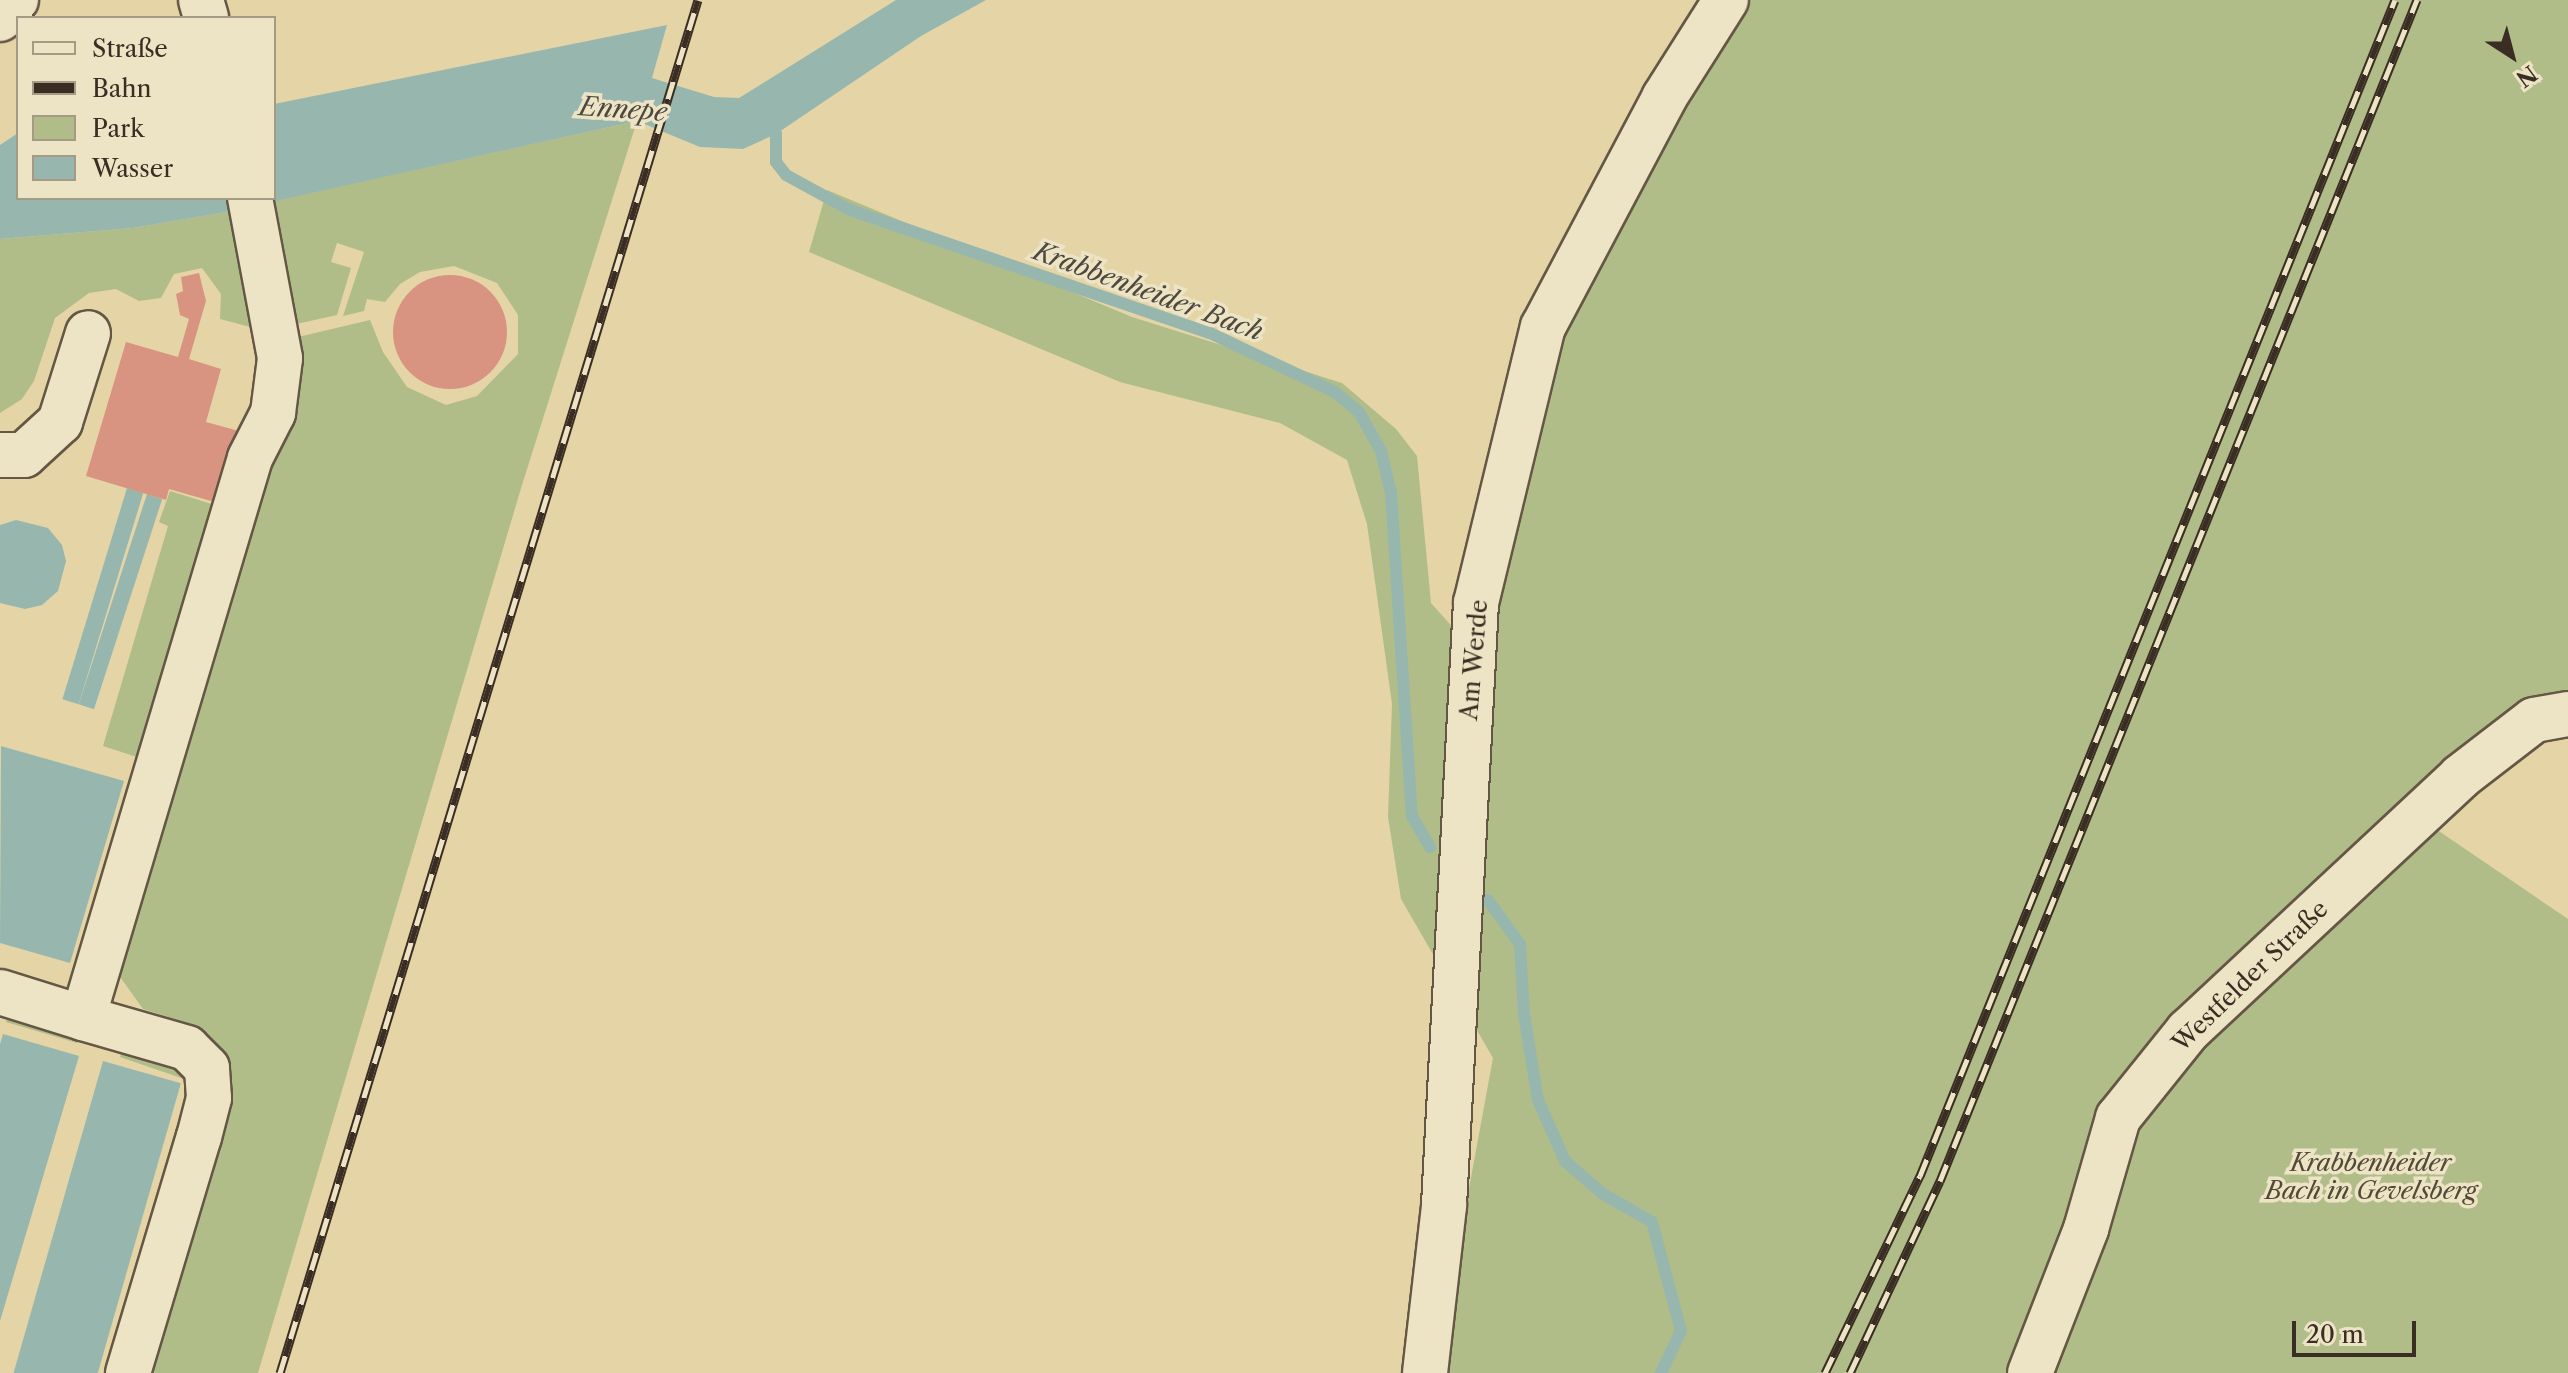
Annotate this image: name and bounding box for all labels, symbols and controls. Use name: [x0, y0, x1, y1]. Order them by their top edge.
legend: [16, 16, 276, 200]
north arrow: [2472, 16, 2552, 96]
text: Straße: [92, 34, 168, 63]
text: N: [2511, 59, 2542, 92]
text: Bahn: [92, 74, 151, 103]
water label: Ennepe: [578, 91, 668, 129]
text: Park: [92, 114, 144, 143]
text: Wasser: [92, 154, 173, 183]
water label: Krabbenheider Bach: [1029, 236, 1267, 348]
street label: Am Werde: [1454, 598, 1494, 722]
street label: Westfelder Straße: [2166, 894, 2334, 1058]
park label: Krabbenheider Bach in Gevelsberg: [2265, 1149, 2477, 1205]
scale bar: [2296, 1305, 2420, 1355]
text: 20 m: [2306, 1320, 2364, 1349]

